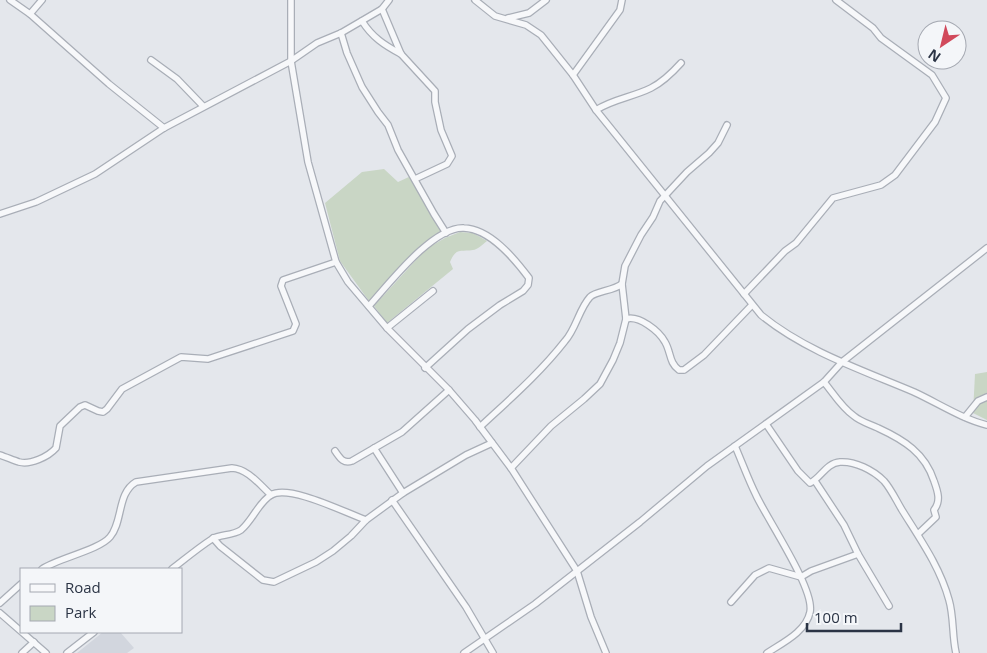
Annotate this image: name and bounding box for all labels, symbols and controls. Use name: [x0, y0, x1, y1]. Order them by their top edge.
north arrow: [917, 20, 967, 70]
text: N: [924, 45, 944, 67]
legend: [20, 568, 182, 633]
text: Road: [65, 577, 101, 597]
scale bar: [807, 600, 901, 632]
text: Park: [65, 602, 96, 622]
text: 100 m: [814, 607, 858, 627]

